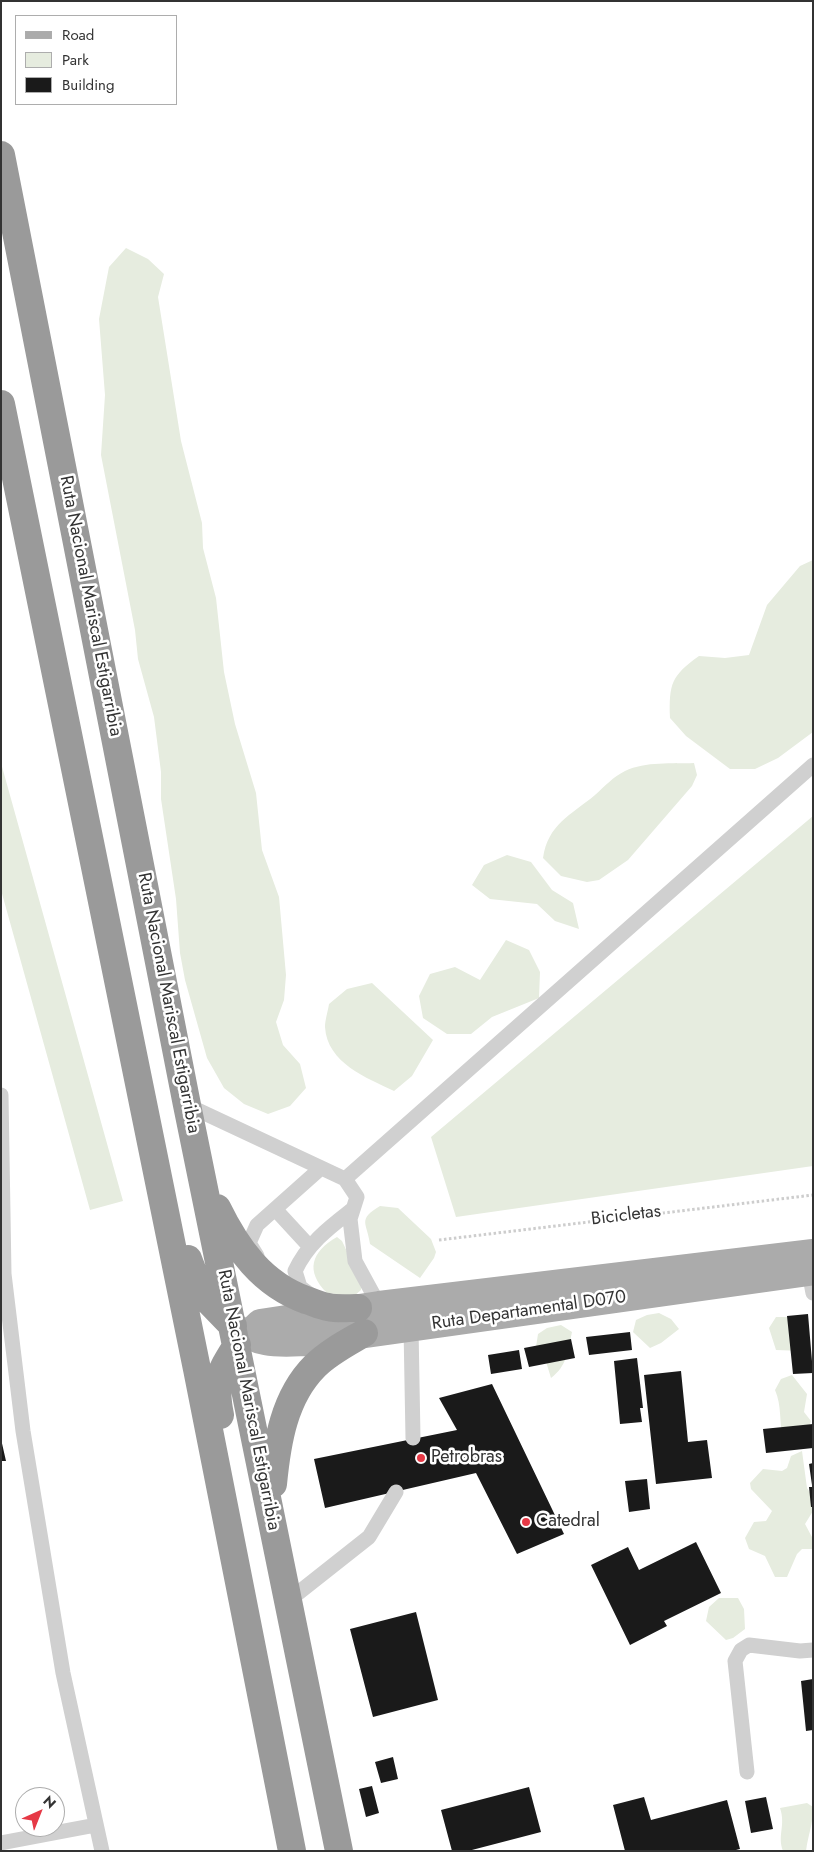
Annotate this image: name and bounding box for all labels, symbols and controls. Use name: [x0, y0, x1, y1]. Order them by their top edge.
legend: [15, 15, 178, 105]
text: Road: [62, 24, 94, 46]
text: Park: [62, 49, 89, 71]
text: Building: [62, 74, 114, 96]
street label: Ruta Nacional Mariscal Estigarribia: [54, 474, 126, 738]
street label: Ruta Nacional Mariscal Estigarribia: [132, 871, 204, 1135]
street label: Bicicletas: [590, 1201, 662, 1231]
street label: Ruta Nacional Mariscal Estigarribia: [212, 1268, 284, 1532]
street label: Ruta Departamental D070: [430, 1287, 628, 1335]
place label: Petrobras: [431, 1447, 502, 1469]
marker: Petrobras: [415, 1452, 427, 1464]
place label: Catedral: [536, 1511, 600, 1533]
marker: Catedral: [520, 1516, 532, 1528]
north arrow: [15, 1787, 65, 1837]
text: N: [39, 1791, 61, 1813]

